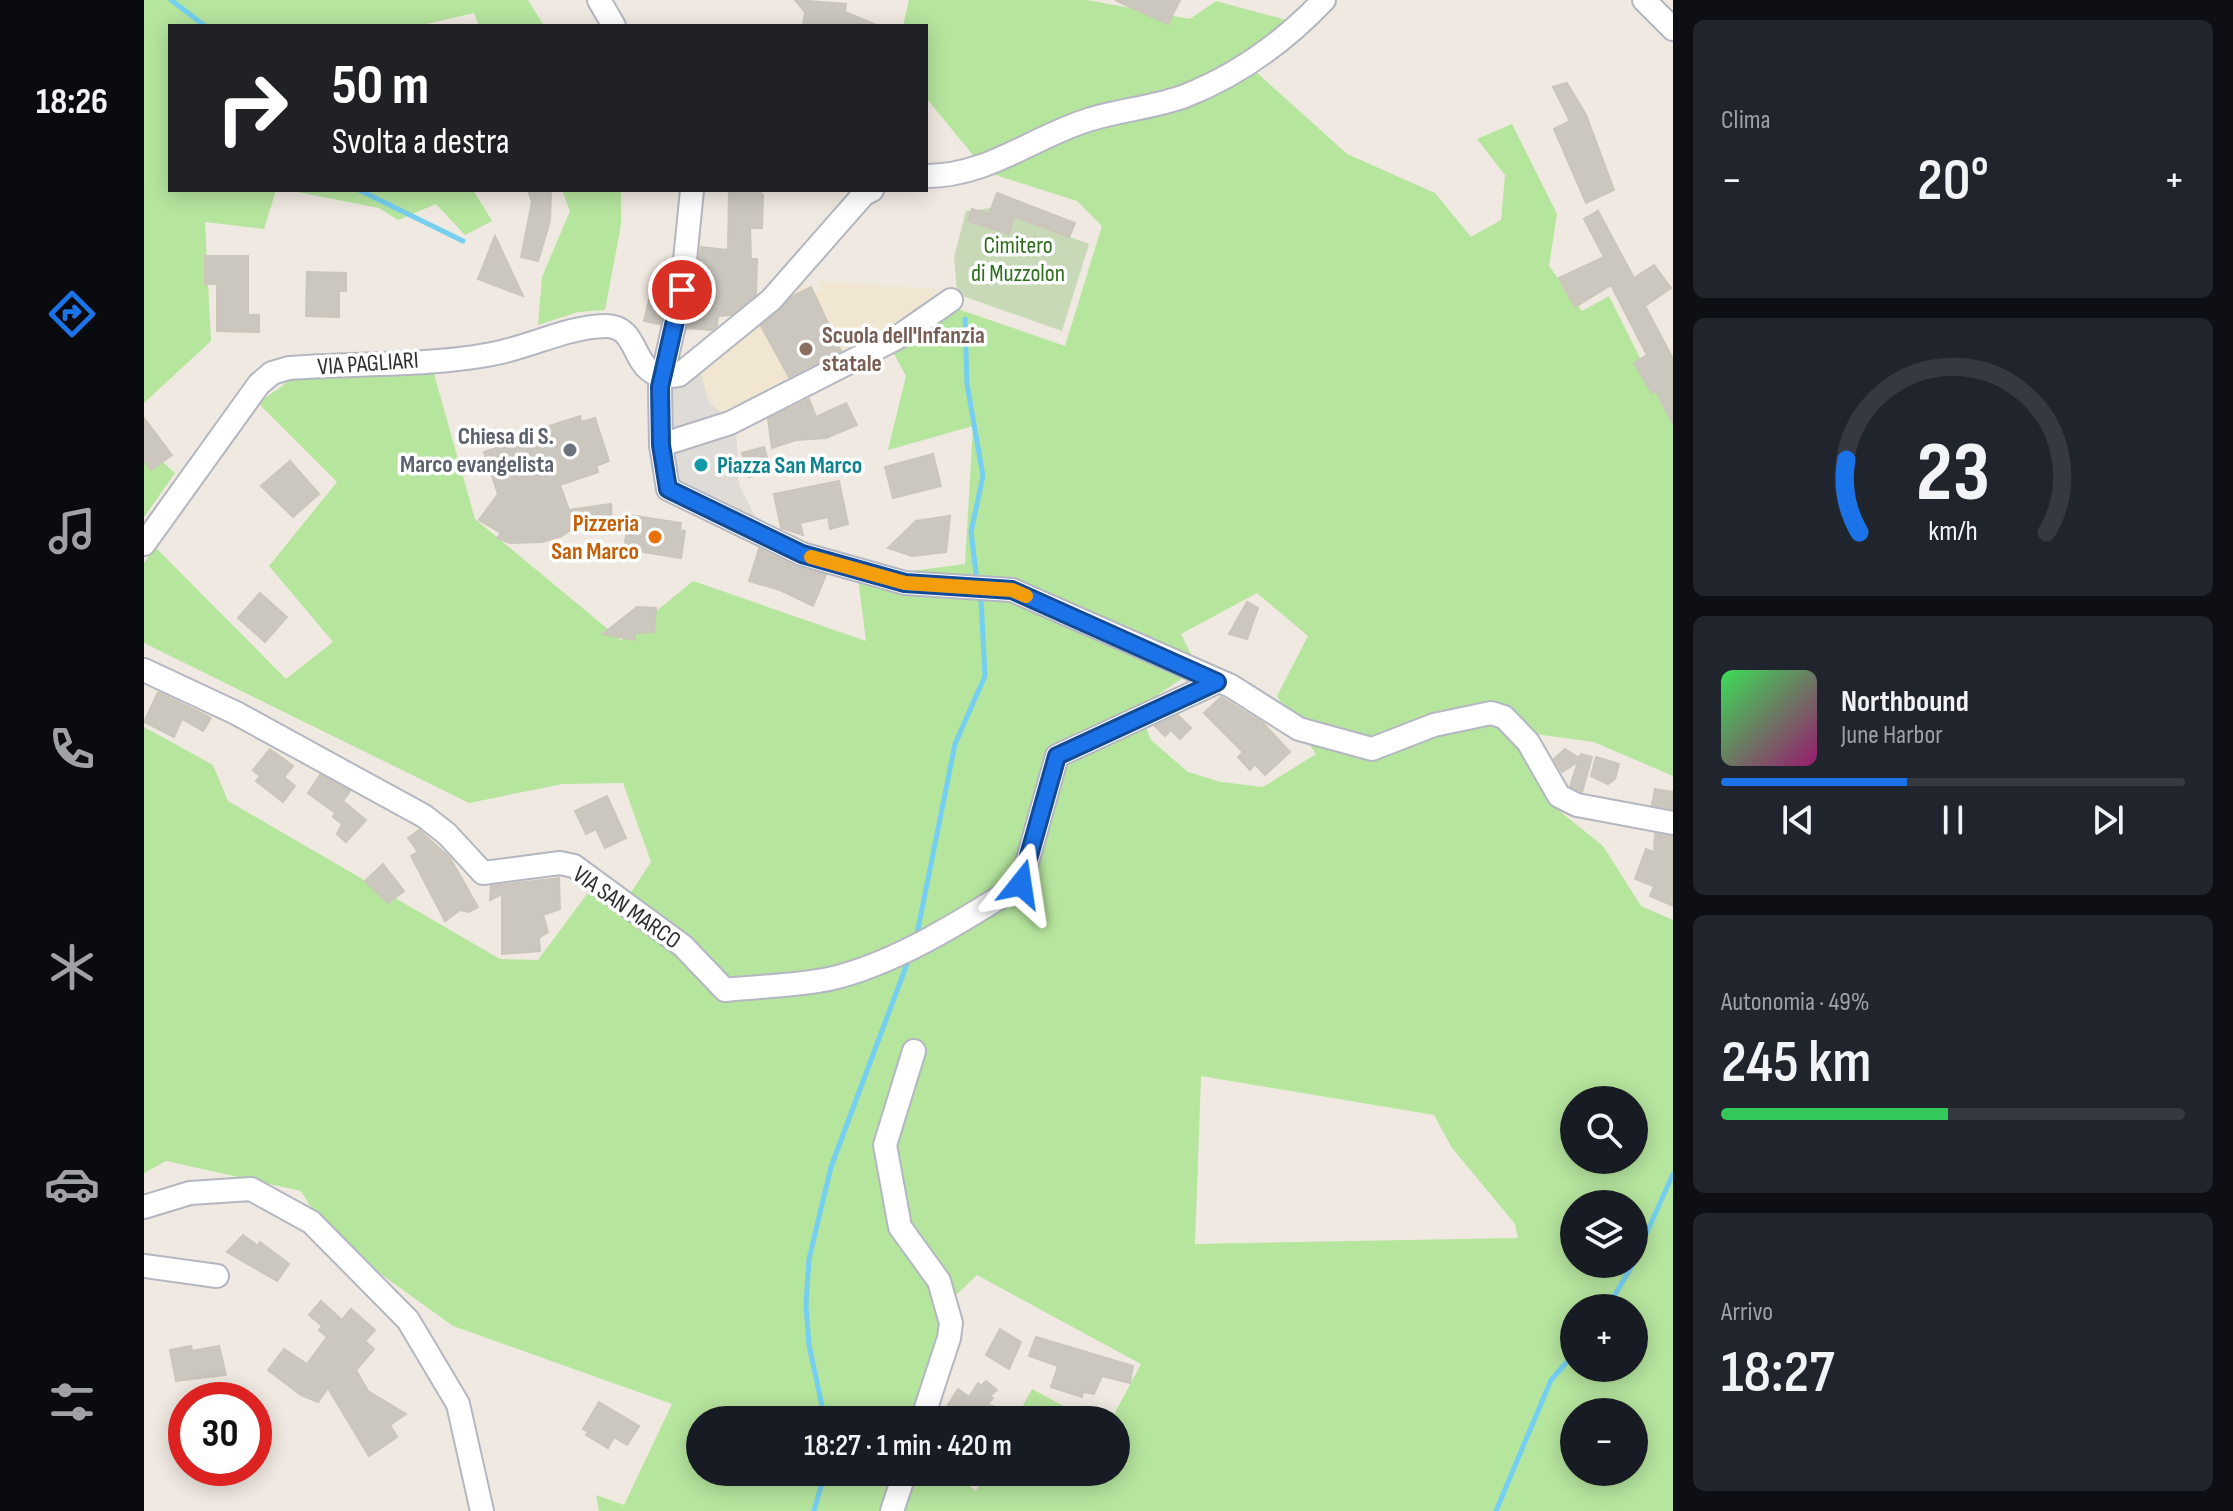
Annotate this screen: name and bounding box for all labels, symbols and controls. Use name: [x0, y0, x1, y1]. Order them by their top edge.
text: 50 m: [332, 53, 429, 120]
icon: right: [200, 56, 304, 160]
text: 18:26: [36, 81, 108, 124]
text: Clima: [1721, 105, 1771, 136]
text: Svolta a destra: [332, 121, 510, 164]
text: 20°: [1917, 145, 1989, 217]
text: −: [1721, 154, 1743, 207]
text: +: [2163, 154, 2185, 207]
park label: Cimitero di Muzzolon: [971, 231, 1065, 288]
pin: [648, 256, 716, 324]
icon: arrive: [660, 268, 704, 312]
icon: directions: [44, 286, 100, 342]
place label: Scuola dell'Infanzia statale: [822, 321, 985, 378]
marker: Scuola dell'Infanzia statale: [797, 340, 815, 358]
street label: VIA PAGLIARI: [316, 345, 420, 381]
place label: Chiesa di S. Marco evangelista: [400, 422, 554, 479]
text: 23: [1916, 424, 1990, 524]
marker: Chiesa di S. Marco evangelista: [561, 441, 579, 459]
place label: Piazza San Marco: [717, 451, 862, 480]
marker: Piazza San Marco: [692, 456, 710, 474]
icon: music: [44, 503, 100, 559]
place label: Pizzeria San Marco: [551, 509, 639, 566]
text: km/h: [1928, 514, 1978, 549]
marker: Pizzeria San Marco: [646, 528, 664, 546]
text: Northbound: [1841, 684, 1969, 720]
text: June Harbor: [1841, 720, 1943, 751]
icon: phone: [44, 721, 100, 777]
icon: previous: [1776, 798, 1820, 842]
icon: pause: [1931, 798, 1975, 842]
icon: next: [2086, 798, 2130, 842]
position arrow: [979, 842, 1063, 926]
street label: VIA SAN MARCO: [567, 860, 686, 955]
icon: climate: [44, 939, 100, 995]
text: Autonomia · 49%: [1721, 987, 1870, 1018]
text: 245 km: [1721, 1027, 1872, 1099]
map controls: [1560, 1086, 1648, 1486]
button: search: [1560, 1086, 1648, 1174]
icon: car: [44, 1156, 100, 1212]
button: layers: [1560, 1190, 1648, 1278]
button: +: [1560, 1294, 1648, 1382]
text: Arrivo: [1721, 1297, 1773, 1328]
text: 18:27: [1721, 1337, 1834, 1409]
icon: filters: [44, 1374, 100, 1430]
speed limit sign: 30: [168, 1382, 272, 1486]
button: −: [1560, 1398, 1648, 1486]
text: 18:27 · 1 min · 420 m: [804, 1428, 1012, 1464]

